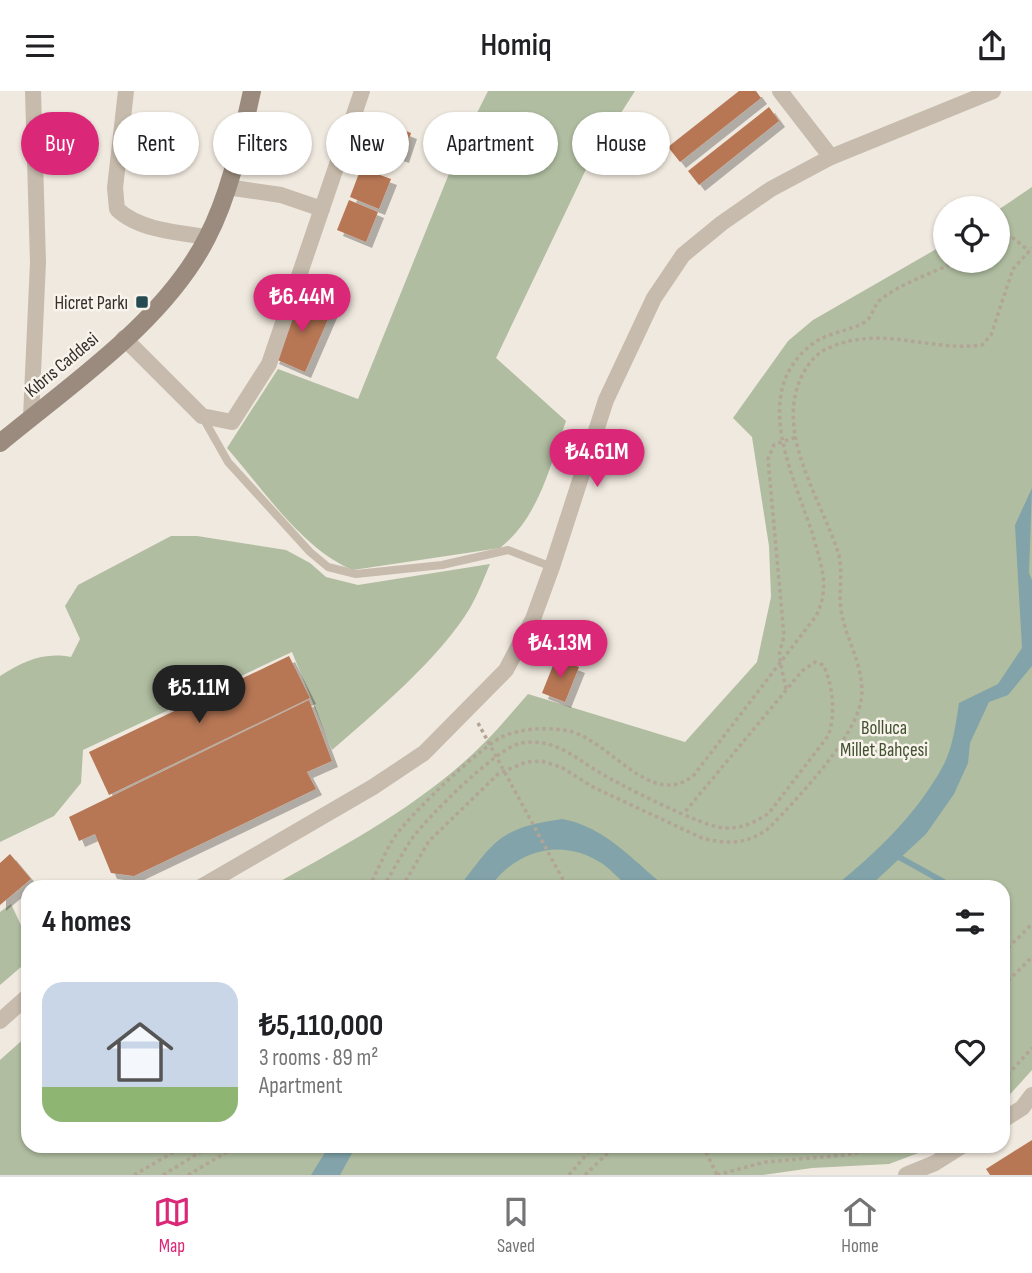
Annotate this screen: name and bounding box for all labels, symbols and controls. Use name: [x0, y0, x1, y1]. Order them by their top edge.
text: Homiq: [480, 26, 552, 65]
icon: menu: [21, 27, 59, 65]
icon: share: [973, 27, 1011, 65]
chip: Buy: [21, 112, 99, 175]
chip: Rent: [113, 112, 199, 175]
chip: Filters: [213, 112, 312, 175]
chip: New: [326, 112, 409, 175]
chip: Apartment: [423, 112, 558, 175]
chip: House: [572, 112, 670, 175]
map controls: [933, 196, 1010, 273]
button: locate: [933, 196, 1010, 273]
pin: ₺6.44M: [245, 275, 359, 334]
text: ₺6.44M: [270, 283, 335, 311]
place label: Hicret Parkı: [54, 292, 128, 315]
marker: Hicret Parkı: [134, 294, 150, 310]
street label: Kıbrıs Caddesi: [21, 328, 103, 402]
pin: ₺4.61M: [540, 429, 654, 489]
text: ₺4.61M: [565, 438, 629, 466]
pin: ₺4.13M: [503, 621, 617, 680]
text: ₺4.13M: [528, 629, 592, 657]
pin: ₺5.11M: [142, 665, 256, 725]
text: ₺5.11M: [168, 674, 230, 702]
park label: Bolluca Millet Bahçesi: [840, 717, 928, 762]
icon: filters: [951, 903, 989, 941]
text: 4 homes: [42, 904, 131, 940]
text: ₺5,110,000: [259, 1008, 383, 1044]
icon: home: [98, 1010, 182, 1094]
icon: heart: [951, 1033, 989, 1071]
text: 3 rooms · 89 m²: [259, 1044, 378, 1072]
text: Apartment: [259, 1072, 343, 1100]
tab: Map: [153, 1193, 191, 1258]
tab: Saved: [497, 1193, 535, 1258]
tab: Home: [841, 1193, 879, 1258]

